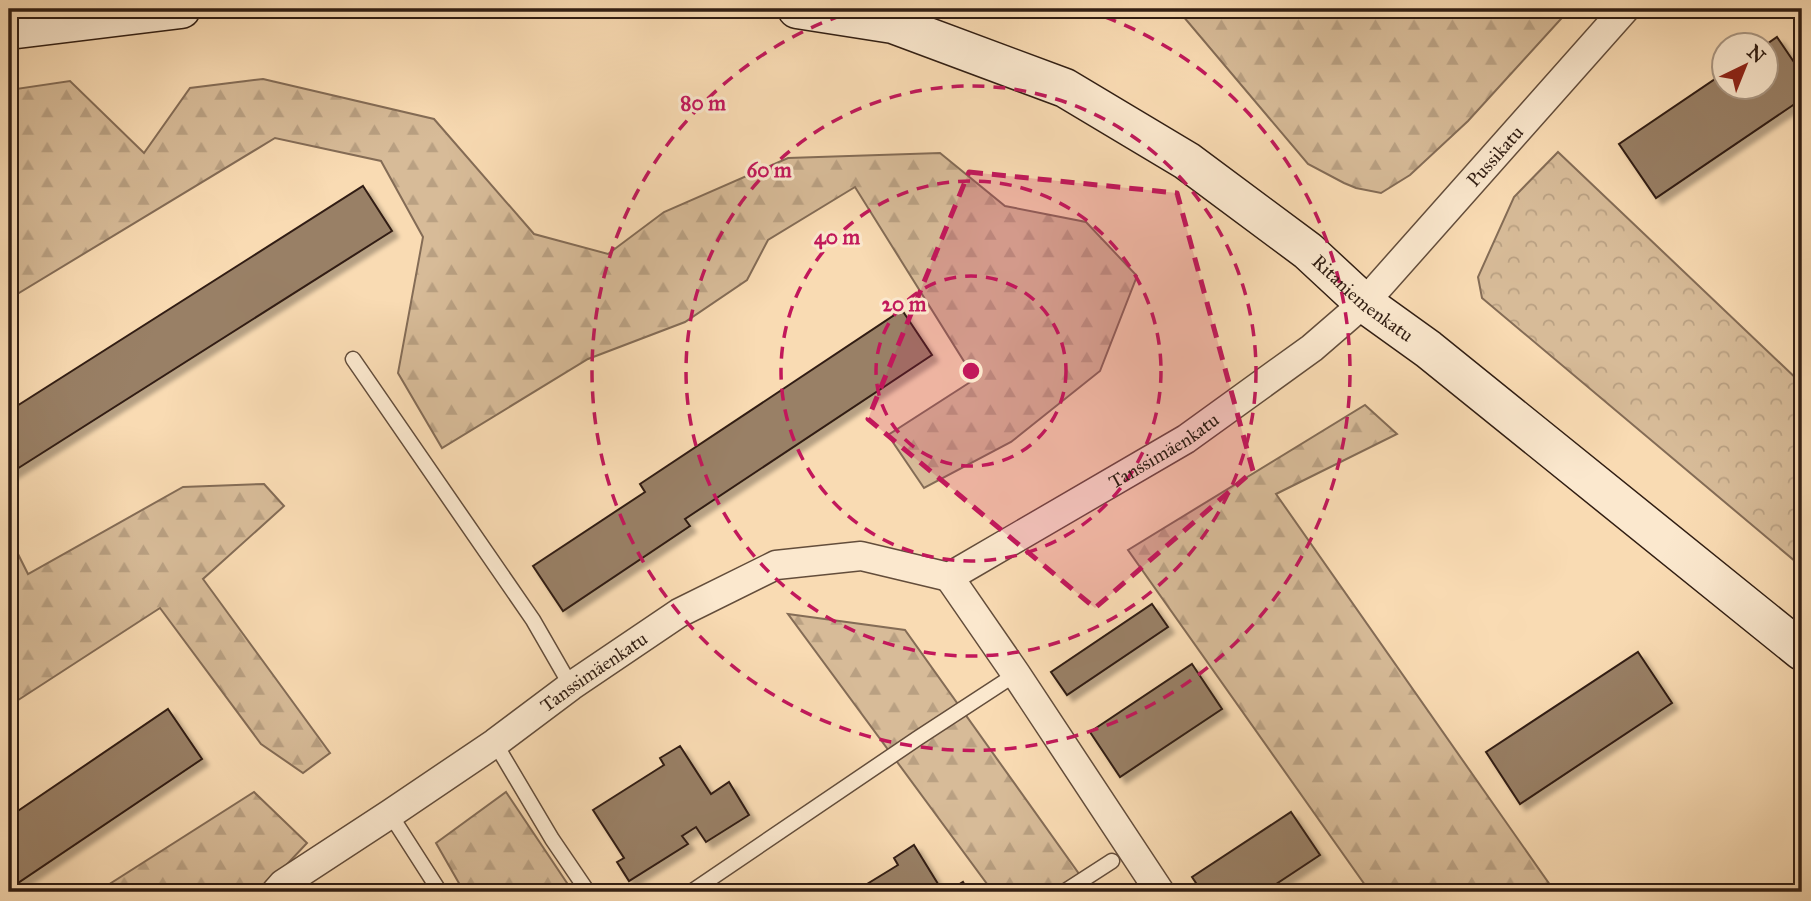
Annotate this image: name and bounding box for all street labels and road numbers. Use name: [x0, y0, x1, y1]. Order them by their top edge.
street label: Pussikatu: [1462, 121, 1528, 191]
street label: Ritaniemenkatu: [1307, 250, 1418, 347]
street label: Tanssimäenkatu: [1105, 408, 1223, 493]
street label: Tanssimäenkatu: [536, 627, 652, 717]

